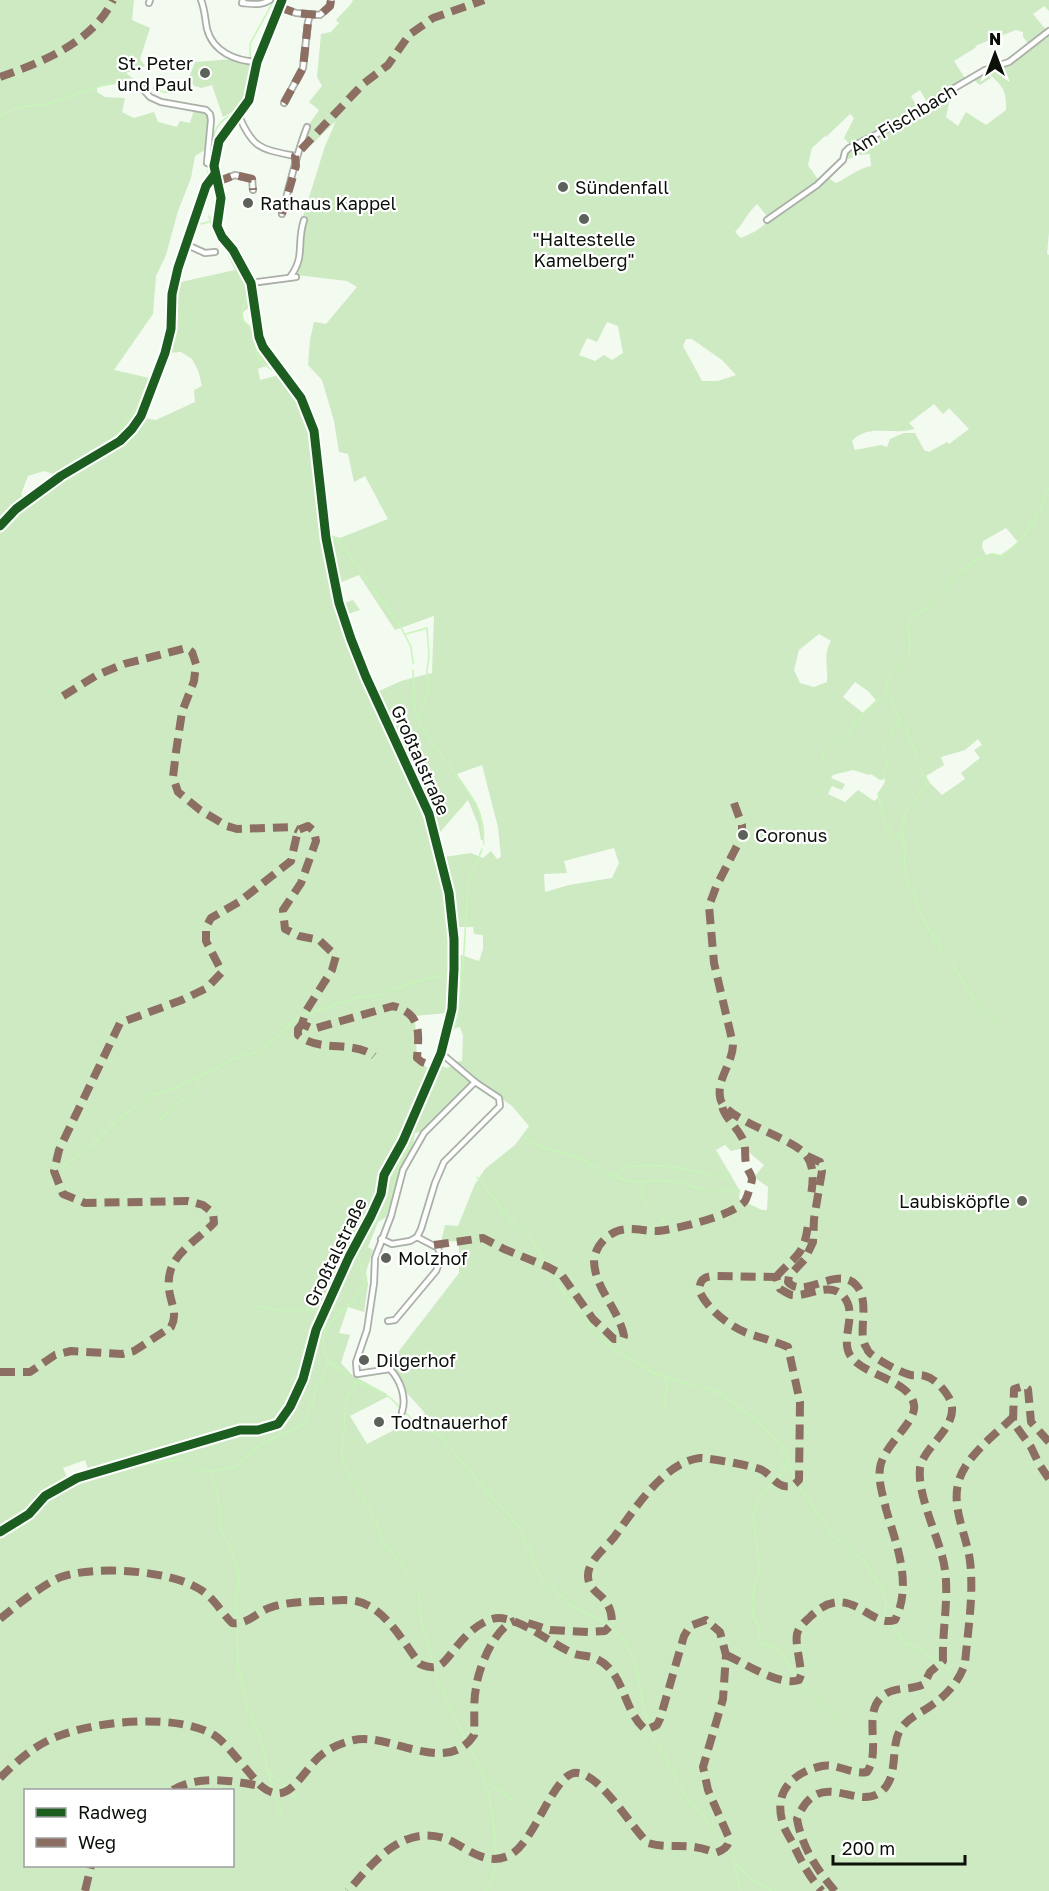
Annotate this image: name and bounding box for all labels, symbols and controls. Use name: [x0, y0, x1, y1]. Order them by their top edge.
north arrow: [965, 24, 1025, 84]
text: N: [989, 29, 1001, 49]
place label: St. Peter und Paul: [117, 52, 193, 95]
marker: St. Peter und Paul: [198, 66, 212, 80]
street label: Am Fischbach: [846, 79, 960, 159]
place label: Sündenfall: [575, 176, 669, 198]
marker: Sündenfall: [556, 180, 570, 194]
place label: Rathaus Kappel: [260, 192, 396, 214]
marker: Rathaus Kappel: [241, 196, 255, 210]
marker: "Haltestelle Kamelberg": [577, 212, 591, 226]
place label: "Haltestelle Kamelberg": [533, 228, 635, 271]
street label: Großtalstraße: [387, 701, 455, 819]
place label: Coronus: [755, 824, 827, 846]
marker: Coronus: [736, 828, 750, 842]
place label: Laubisköpfle: [899, 1190, 1010, 1212]
street label: Großtalstraße: [299, 1194, 371, 1310]
marker: Laubisköpfle: [1015, 1194, 1029, 1208]
place label: Molzhof: [398, 1247, 468, 1269]
marker: Molzhof: [379, 1251, 393, 1265]
place label: Dilgerhof: [376, 1349, 456, 1371]
marker: Dilgerhof: [357, 1353, 371, 1367]
place label: Todtnauerhof: [391, 1411, 508, 1433]
marker: Todtnauerhof: [372, 1415, 386, 1429]
legend: [24, 1789, 234, 1867]
text: Radweg: [78, 1801, 147, 1823]
scale bar: [833, 1828, 965, 1866]
text: Weg: [78, 1831, 116, 1853]
text: 200 m: [842, 1837, 895, 1859]

